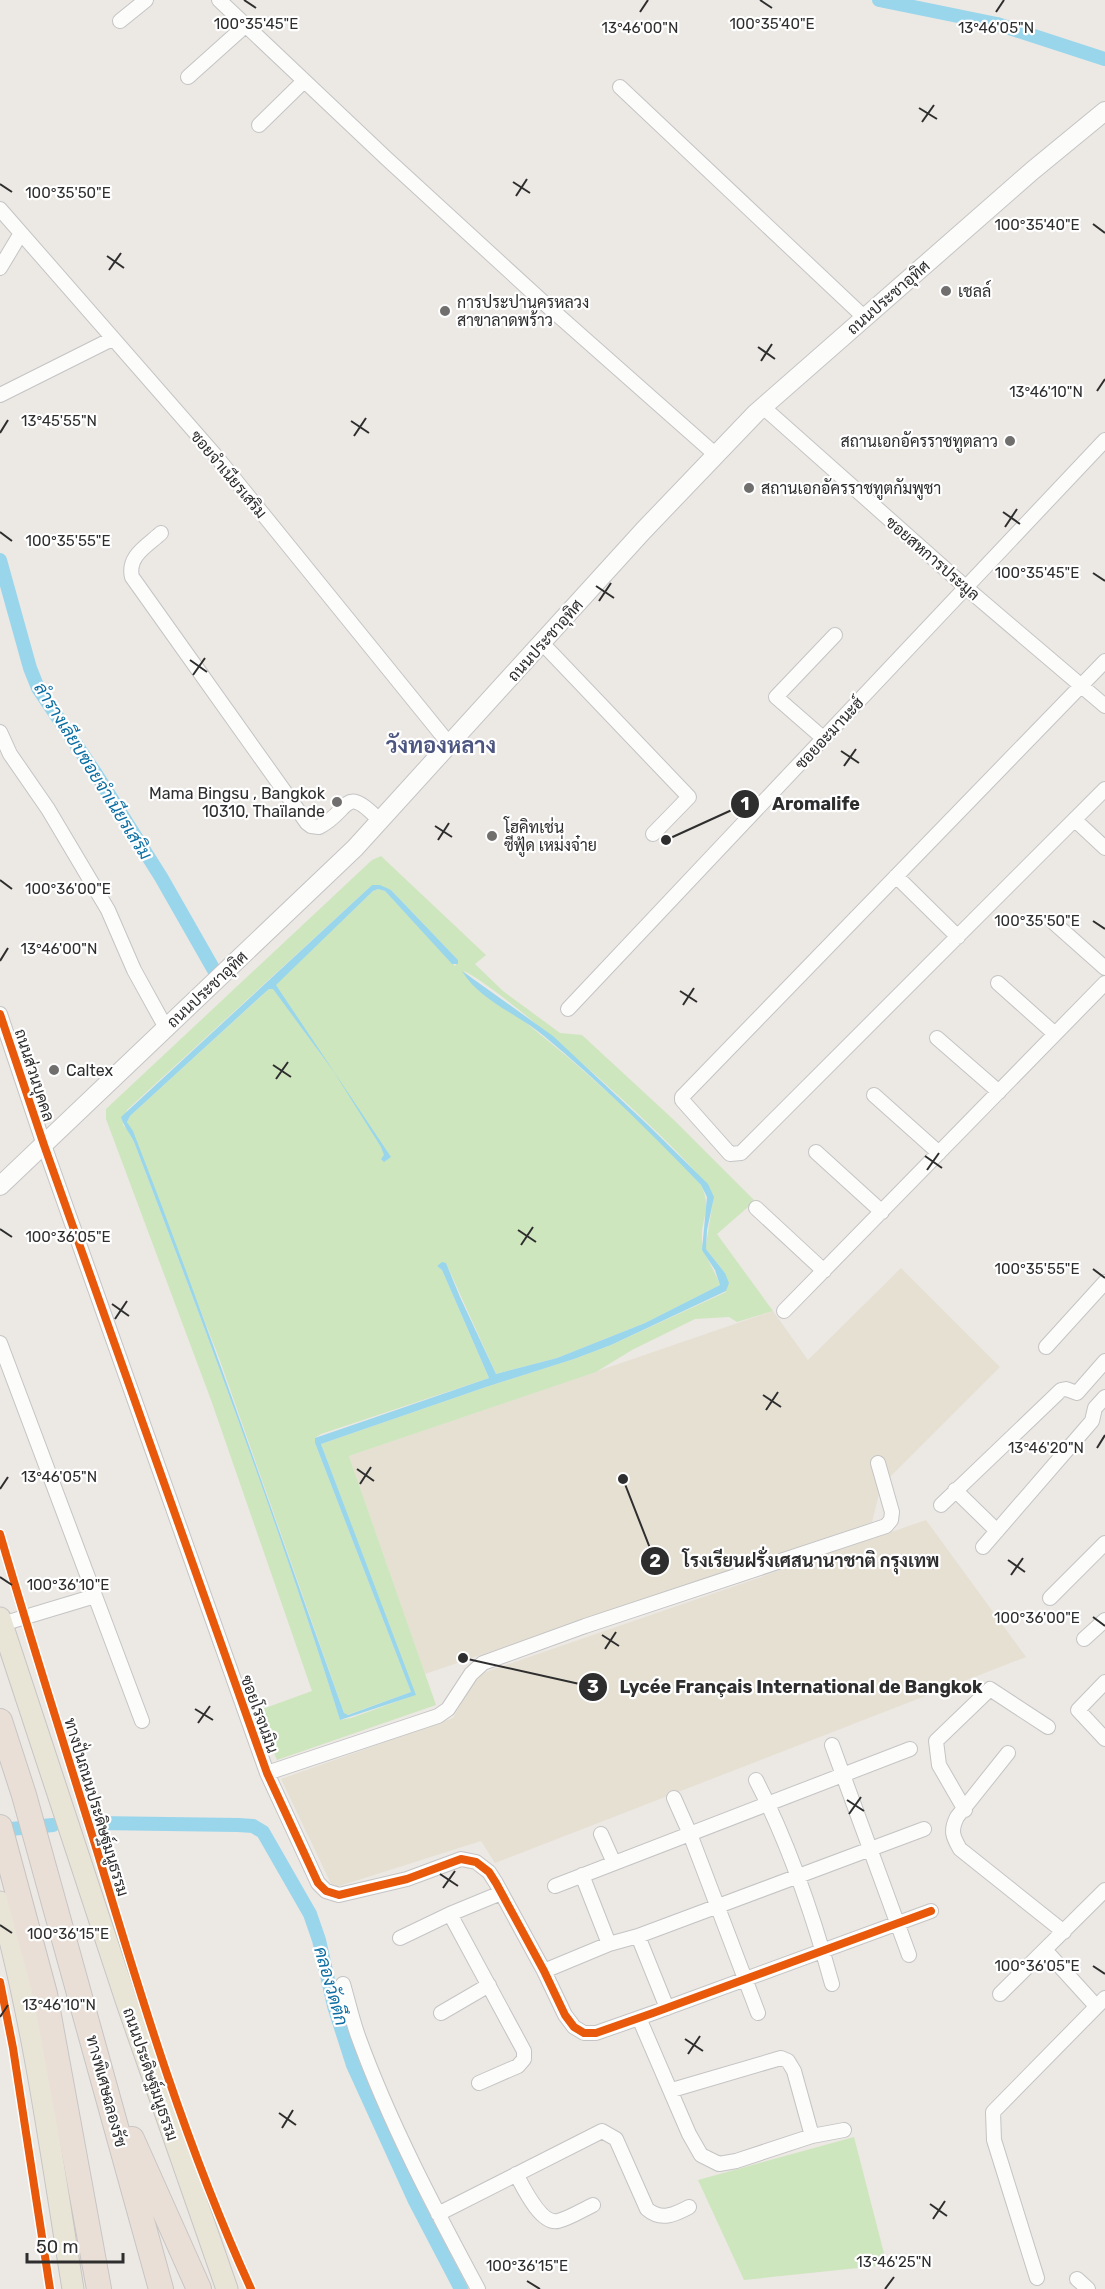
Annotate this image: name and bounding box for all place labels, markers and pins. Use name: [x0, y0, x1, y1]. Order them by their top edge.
place label: เชลล์: [958, 279, 991, 301]
marker: เชลล์: [939, 284, 953, 298]
place label: การประปานครหลวง สาขาลาดพร้าว: [457, 293, 589, 330]
marker: การประปานครหลวง สาขาลาดพร้าว: [438, 304, 452, 318]
place label: สถานเอกอัครราชทูตลาว: [840, 431, 998, 453]
marker: สถานเอกอัครราชทูตลาว: [1003, 434, 1017, 448]
place label: สถานเอกอัครราชทูตกัมพูชา: [761, 478, 941, 500]
marker: สถานเอกอัครราชทูตกัมพูชา: [742, 481, 756, 495]
place label: Mama Bingsu , Bangkok 10310, Thaïlande: [149, 784, 326, 821]
callout: Aromalife: [730, 786, 872, 822]
marker: Mama Bingsu , Bangkok 10310, Thaïlande: [330, 795, 344, 809]
place label: โฮคิทเช่น ซีฟู้ด เหม่งจ๋าย: [503, 816, 597, 857]
marker: โฮคิทเช่น ซีฟู้ด เหม่งจ๋าย: [485, 829, 499, 843]
place label: Caltex: [66, 1061, 113, 1080]
marker: Caltex: [47, 1063, 61, 1077]
callout: โรงเรียนฝรั่งเศสนานาชาติ กรุงเทพ: [640, 1543, 951, 1579]
callout: Lycée Français International de Bangkok: [578, 1669, 995, 1705]

